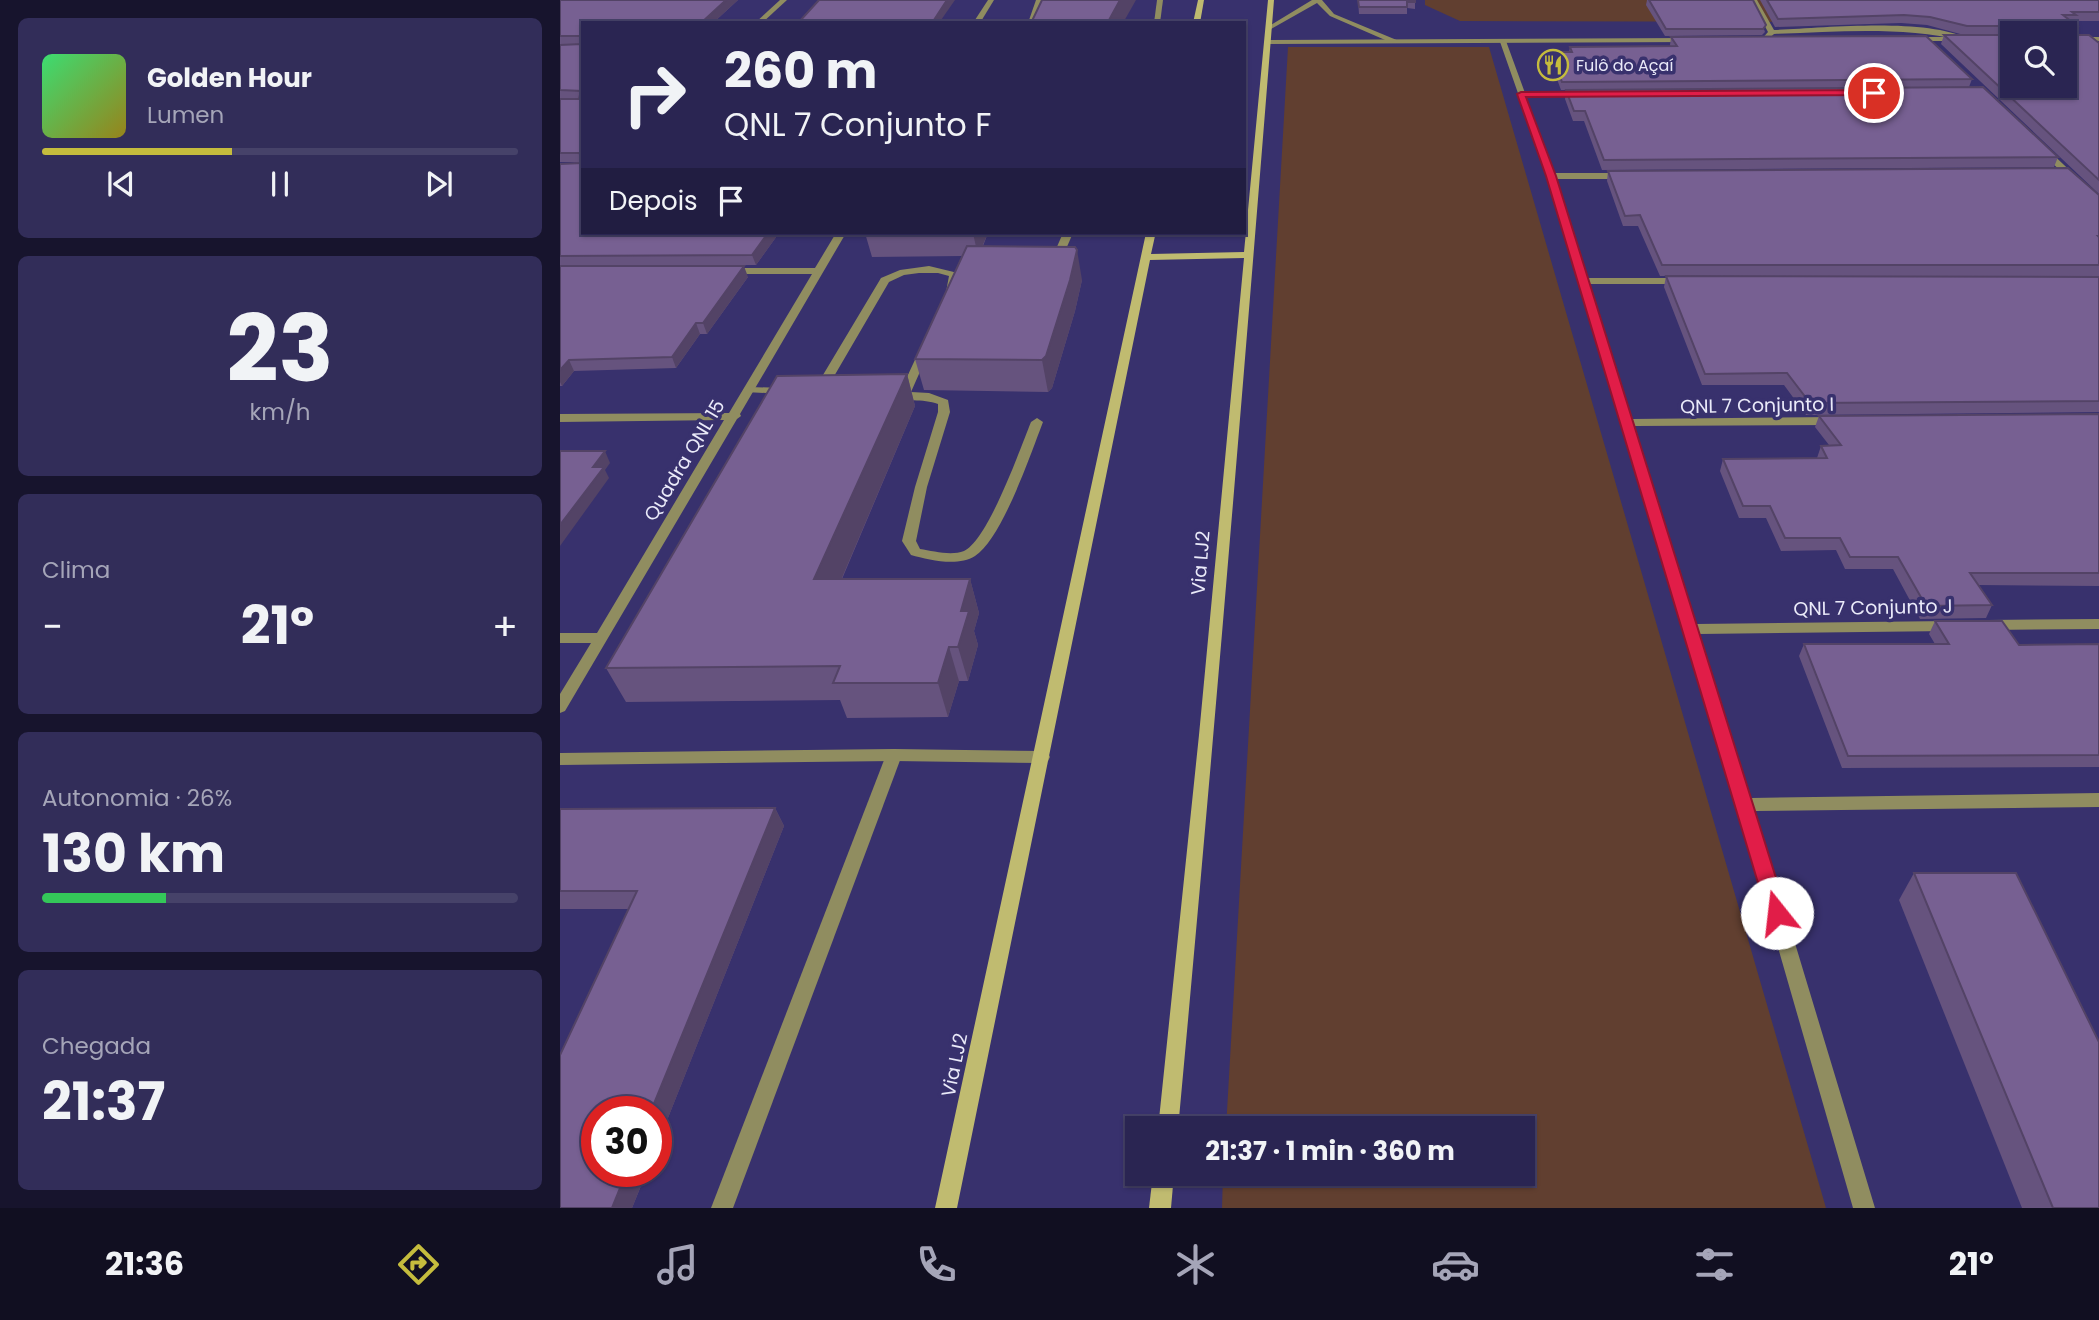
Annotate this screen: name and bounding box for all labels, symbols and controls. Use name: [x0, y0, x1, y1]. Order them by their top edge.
map controls: [2000, 21, 2077, 98]
button: search: [2000, 21, 2077, 98]
text: 260 m: [724, 37, 877, 105]
restaurant icon: Fulô do Açaí: [1536, 48, 1570, 82]
icon: right: [609, 49, 700, 140]
place label: Fulô do Açaí: [1576, 54, 1673, 77]
text: Golden Hour: [147, 60, 312, 96]
pin: [1844, 63, 1904, 123]
icon: arrive: [1855, 74, 1893, 112]
text: Lumen: [147, 99, 224, 131]
text: QNL 7 Conjunto F: [724, 102, 991, 147]
icon: previous: [102, 165, 140, 203]
icon: pause: [261, 165, 299, 203]
icon: next: [420, 165, 458, 203]
icon: arrive: [712, 182, 750, 220]
text: Depois: [609, 183, 698, 219]
text: 23: [226, 285, 334, 413]
street label: QNL 7 Conjunto I: [1680, 391, 1834, 420]
street label: Quadra QNL 15: [637, 394, 731, 526]
text: km/h: [249, 396, 311, 428]
street label: Via LJ2: [1184, 530, 1217, 596]
text: Clima: [42, 554, 110, 586]
text: 21°: [241, 589, 314, 662]
street label: QNL 7 Conjunto J: [1793, 593, 1953, 622]
text: −: [42, 600, 63, 653]
text: +: [492, 600, 518, 653]
text: Autonomia · 26%: [42, 782, 232, 814]
text: 130 km: [42, 817, 225, 890]
position arrow: [1740, 876, 1814, 950]
text: Chegada: [42, 1030, 151, 1062]
street label: Via LJ2: [935, 1031, 974, 1100]
text: 21:37: [42, 1065, 165, 1138]
speed limit sign: 30: [581, 1096, 672, 1187]
text: 21:37 · 1 min · 360 m: [1205, 1133, 1455, 1169]
icon: directions: [394, 1240, 443, 1289]
icon: music: [653, 1240, 702, 1289]
icon: phone: [912, 1240, 961, 1289]
icon: climate: [1171, 1240, 1220, 1289]
icon: car: [1431, 1240, 1480, 1289]
icon: filters: [1690, 1240, 1739, 1289]
text: 21:36: [105, 1241, 184, 1286]
text: 21°: [1949, 1241, 1994, 1286]

